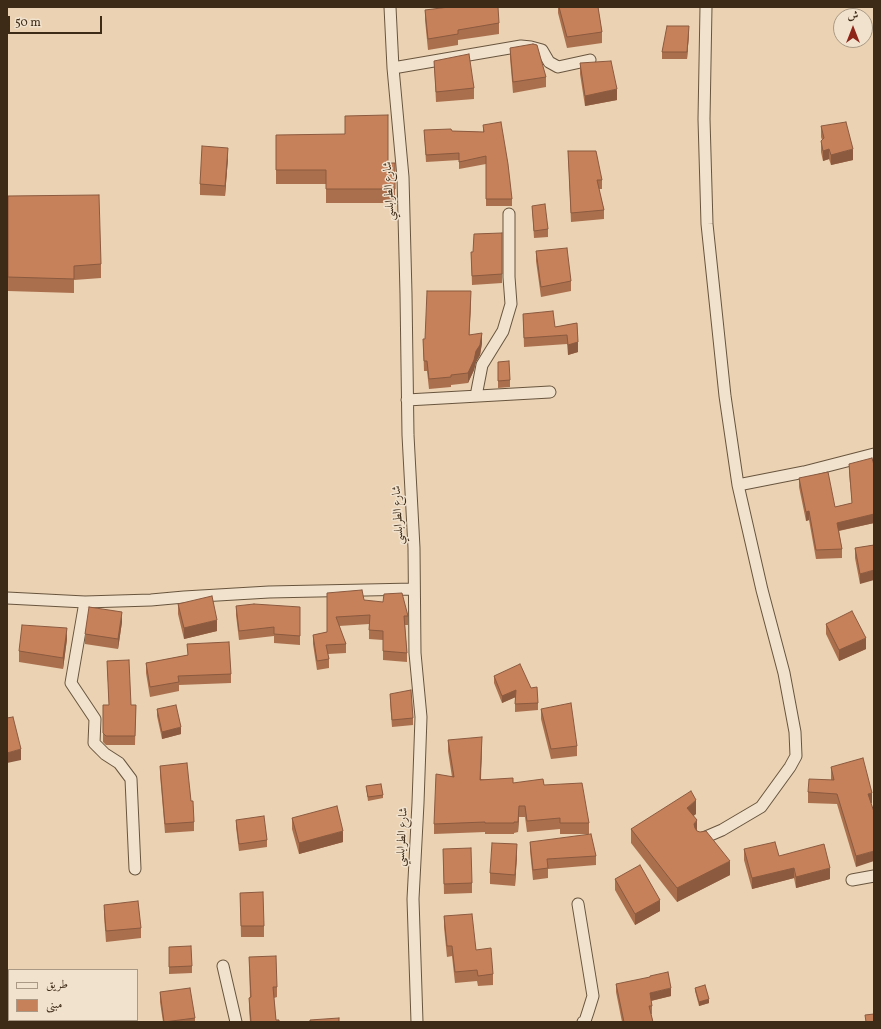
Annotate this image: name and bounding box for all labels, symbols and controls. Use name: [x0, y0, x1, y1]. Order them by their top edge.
scale bar: [10, 8, 104, 34]
north arrow: [833, 8, 873, 48]
text: ش: [848, 9, 858, 24]
text: 50 m: [15, 15, 41, 31]
street label: شارع الطرابلسي: [381, 161, 399, 221]
street label: شارع الطرابلسي: [390, 485, 408, 545]
street label: شارع الطرابلسي: [394, 807, 412, 867]
legend: [8, 969, 138, 1021]
text: طريق: [46, 977, 68, 993]
text: مبنى: [46, 997, 62, 1013]

